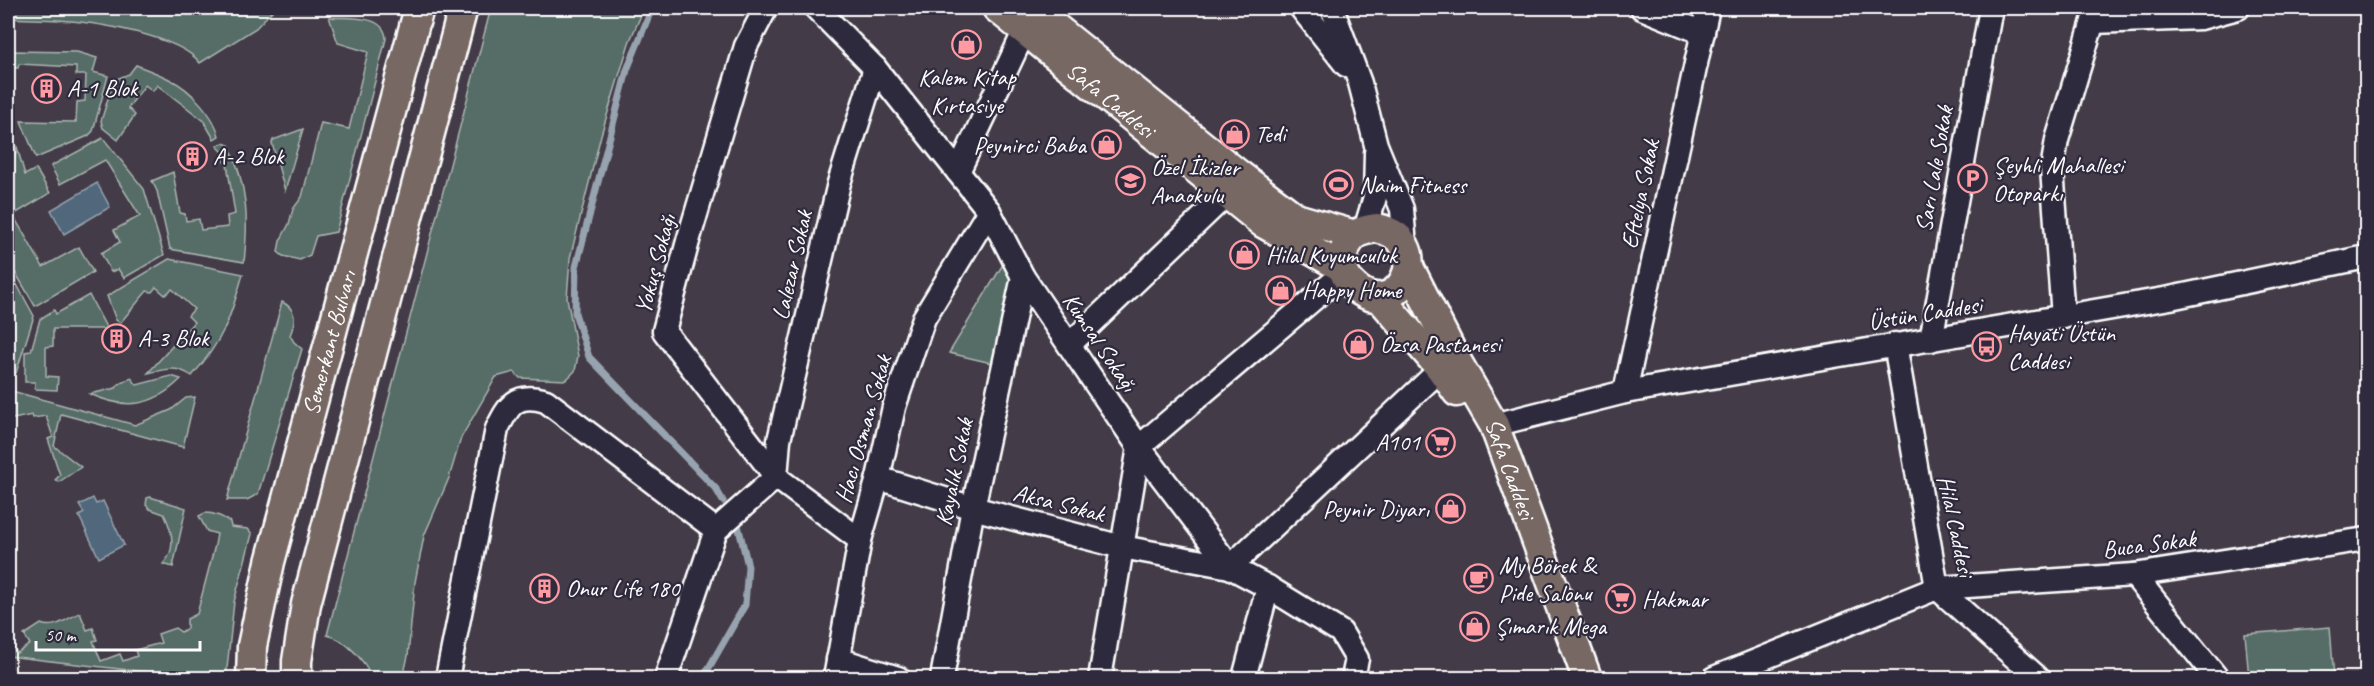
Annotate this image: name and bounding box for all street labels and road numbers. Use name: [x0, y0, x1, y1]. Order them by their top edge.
street label: Safa Caddesi: [1060, 55, 1163, 146]
street label: Sarı Lale Sokak: [1908, 101, 1960, 234]
street label: Eftelya Sokak: [1614, 135, 1667, 251]
street label: Lalezar Sokak: [765, 205, 820, 323]
street label: Yokuş Sokağı: [627, 209, 683, 317]
street label: Semerkant Bulvarı: [295, 266, 363, 418]
street label: Kumsal Sokağı: [1056, 287, 1145, 398]
street label: Üstün Caddesi: [1866, 289, 1987, 337]
street label: Hacı Osman Sokak: [828, 349, 899, 506]
street label: Safa Caddesi: [1478, 412, 1543, 526]
street label: Kayalık Sokak: [928, 413, 980, 528]
street label: Hilal Caddesi: [1931, 473, 1982, 582]
street label: Aksa Sokak: [1010, 477, 1110, 529]
street label: Buca Sokak: [2101, 523, 2199, 565]

